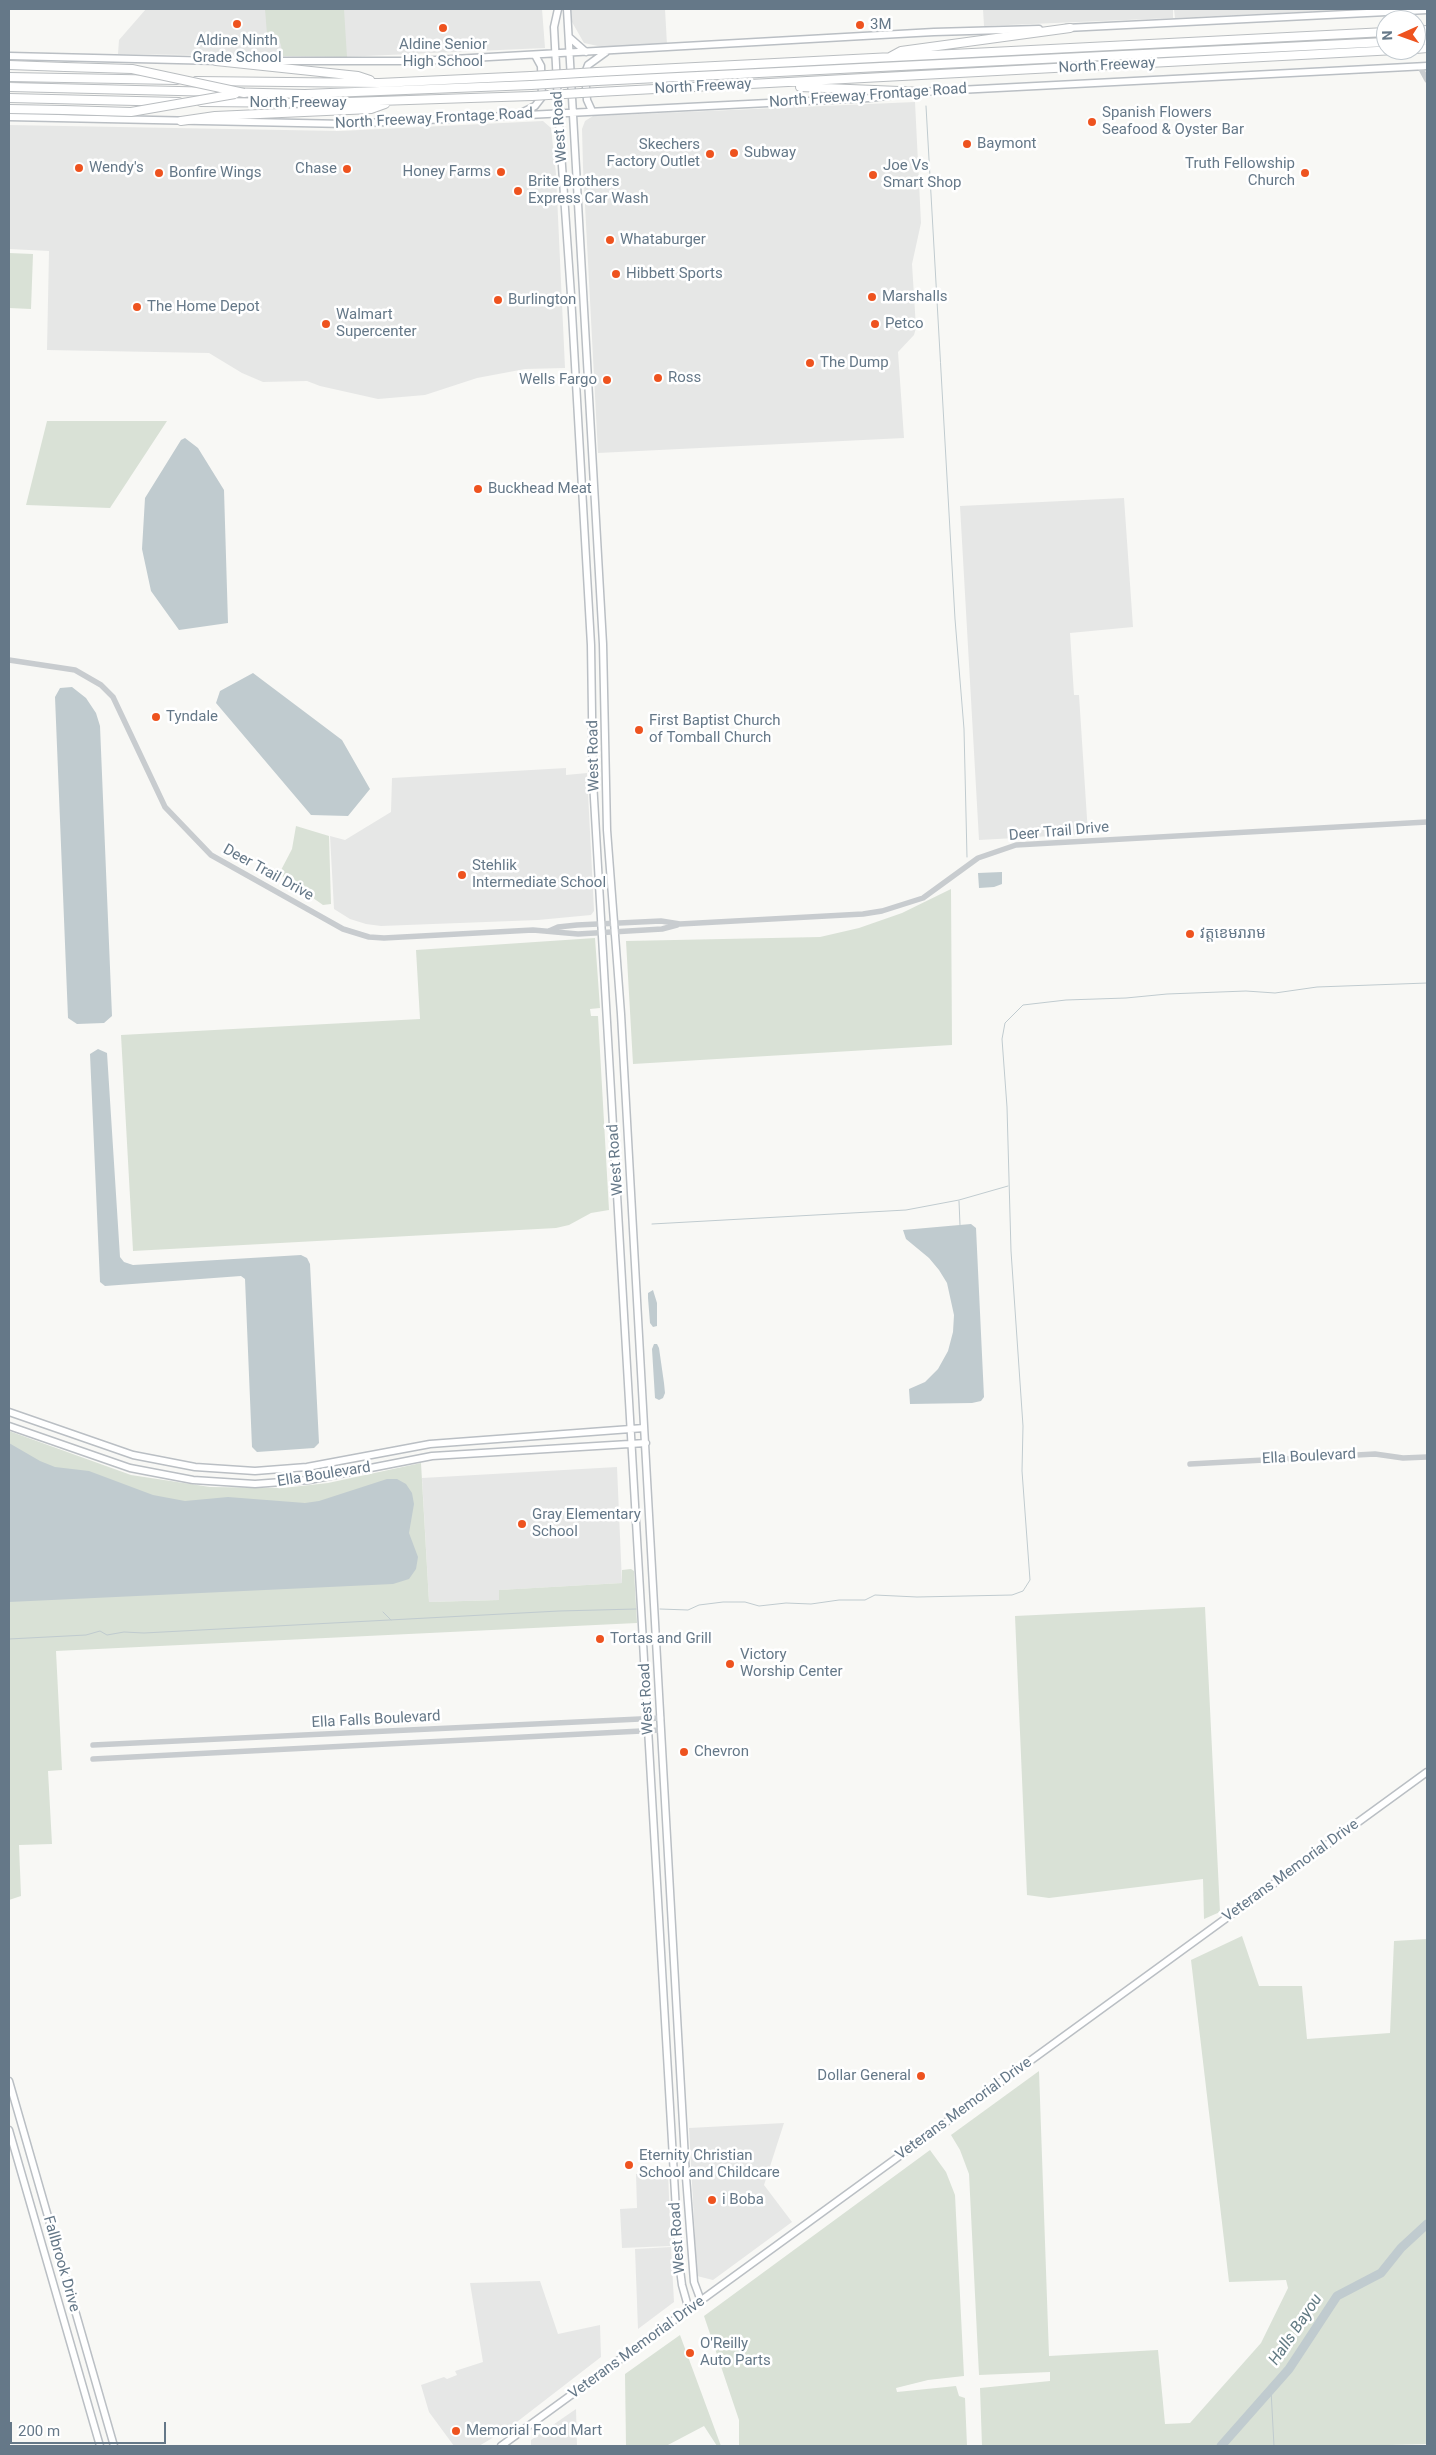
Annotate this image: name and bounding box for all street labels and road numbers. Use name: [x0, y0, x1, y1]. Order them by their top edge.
street label: North Freeway: [1058, 54, 1156, 78]
street label: North Freeway: [654, 75, 752, 99]
street label: North Freeway Frontage Road: [769, 80, 967, 112]
street label: West Road: [549, 91, 571, 163]
street label: North Freeway: [250, 94, 346, 112]
street label: North Freeway Frontage Road: [335, 105, 533, 133]
street label: West Road: [584, 720, 604, 792]
street label: Deer Trail Drive: [1008, 819, 1110, 845]
street label: Deer Trail Drive: [220, 841, 316, 905]
street label: West Road: [605, 1124, 627, 1196]
street label: Ella Boulevard: [1262, 1446, 1356, 1468]
street label: Ella Boulevard: [276, 1459, 372, 1491]
street label: West Road: [636, 1663, 658, 1735]
street label: Ella Falls Boulevard: [311, 1708, 441, 1732]
street label: Veterans Memorial Drive: [1220, 1816, 1362, 1926]
street label: Veterans Memorial Drive: [893, 2054, 1035, 2164]
street label: West Road: [667, 2202, 689, 2274]
street label: Fallbrook Drive: [39, 2214, 83, 2314]
street label: Veterans Memorial Drive: [566, 2293, 708, 2403]

